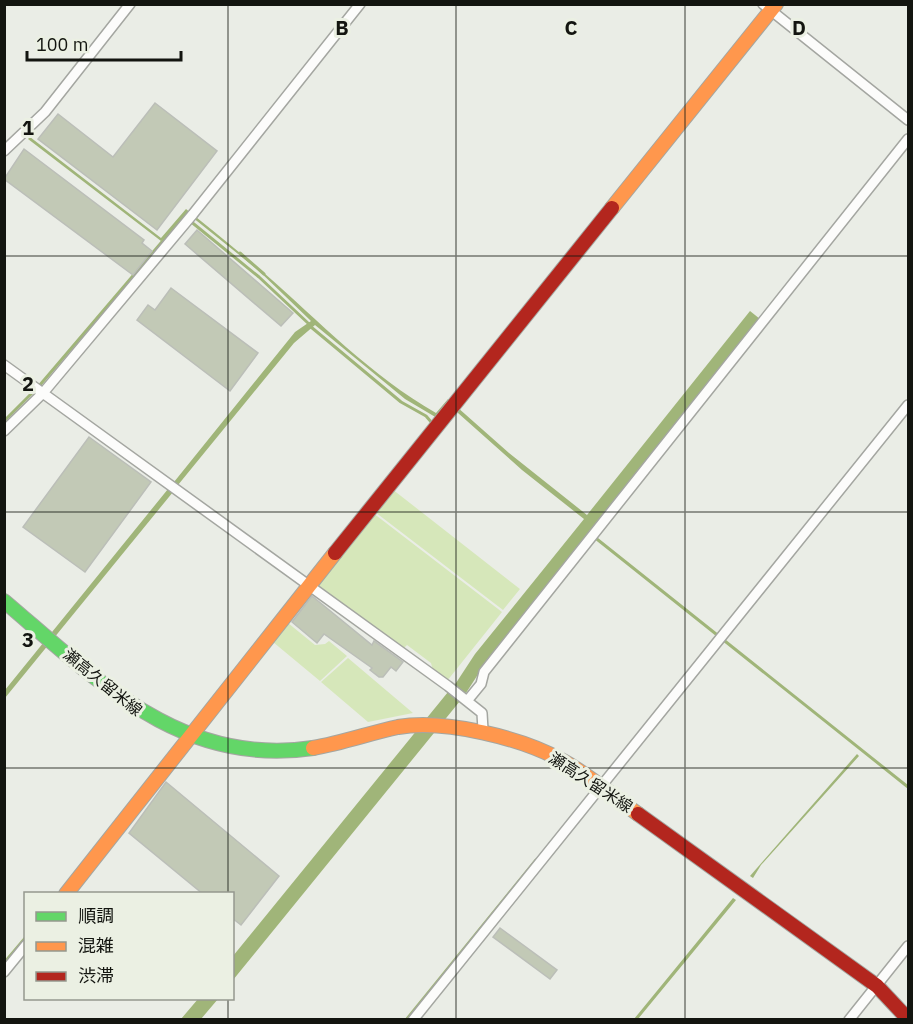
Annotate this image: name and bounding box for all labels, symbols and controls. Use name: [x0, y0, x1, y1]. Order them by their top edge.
text: B: [335, 14, 349, 41]
text: C: [564, 14, 578, 41]
text: D: [792, 14, 806, 41]
scale bar: [27, 24, 182, 62]
text: 100 m: [36, 33, 88, 56]
text: 1: [22, 114, 34, 141]
text: 2: [22, 370, 34, 397]
text: 3: [22, 626, 34, 653]
street label: 瀬高久留米線: [59, 644, 147, 720]
street label: 瀬高久留米線: [545, 747, 637, 817]
legend: [24, 892, 234, 1000]
text: 順調: [78, 904, 114, 927]
text: 混雑: [78, 934, 114, 957]
text: 渋滞: [78, 964, 114, 987]

